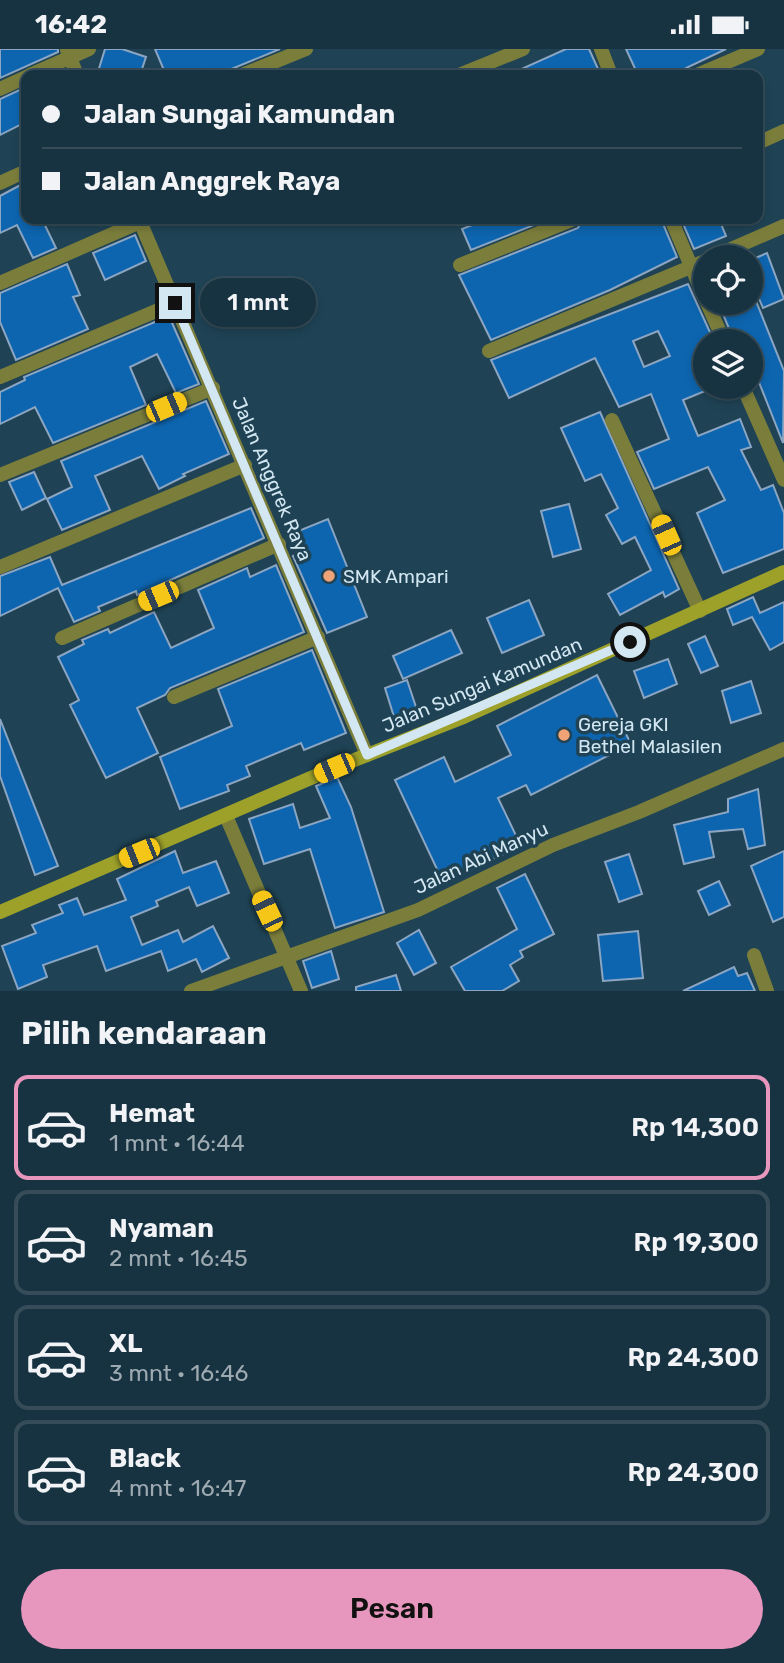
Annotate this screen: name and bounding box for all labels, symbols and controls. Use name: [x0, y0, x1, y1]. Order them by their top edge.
text: 16:42: [35, 9, 107, 40]
text: Jalan Sungai Kamundan: [84, 99, 395, 130]
text: Jalan Anggrek Raya: [84, 166, 340, 197]
map controls: [693, 245, 763, 399]
button: locate: [693, 245, 763, 315]
callout: 1 mnt: [200, 279, 315, 327]
route end: [159, 287, 191, 319]
text: 1 mnt: [227, 288, 289, 316]
button: layers: [693, 329, 763, 399]
car: [143, 389, 190, 425]
street label: Jalan Anggrek Raya: [227, 394, 317, 564]
car: [648, 512, 685, 558]
place label: SMK Ampari: [343, 565, 449, 588]
marker: SMK Ampari: [321, 568, 337, 584]
car: [135, 578, 182, 614]
route start: [614, 626, 646, 658]
street label: Jalan Sungai Kamundan: [379, 633, 585, 737]
place label: Gereja GKI Bethel Malasilen: [578, 713, 722, 758]
marker: Gereja GKI Bethel Malasilen: [556, 727, 572, 743]
car: [311, 750, 358, 786]
street label: Jalan Abi Manyu: [410, 817, 552, 899]
car: [116, 835, 163, 871]
car: [249, 888, 286, 934]
text: Pilih kendaraan: [21, 1014, 267, 1052]
icon: car: [25, 1096, 88, 1159]
text: Hemat: [109, 1098, 195, 1129]
text: Rp 14,300: [631, 1112, 759, 1143]
text: 1 mnt · 16:44: [109, 1129, 245, 1157]
icon: car: [25, 1211, 88, 1274]
text: Nyaman: [109, 1213, 214, 1244]
text: Rp 19,300: [633, 1227, 759, 1258]
text: 2 mnt · 16:45: [109, 1244, 248, 1272]
icon: car: [25, 1326, 88, 1389]
text: XL: [109, 1328, 142, 1359]
text: Rp 24,300: [627, 1342, 759, 1373]
text: 3 mnt · 16:46: [109, 1359, 248, 1387]
icon: car: [25, 1441, 88, 1504]
text: Black: [109, 1443, 181, 1474]
text: Rp 24,300: [627, 1457, 759, 1488]
text: 4 mnt · 16:47: [109, 1474, 246, 1502]
button: Pesan: [21, 1569, 763, 1649]

